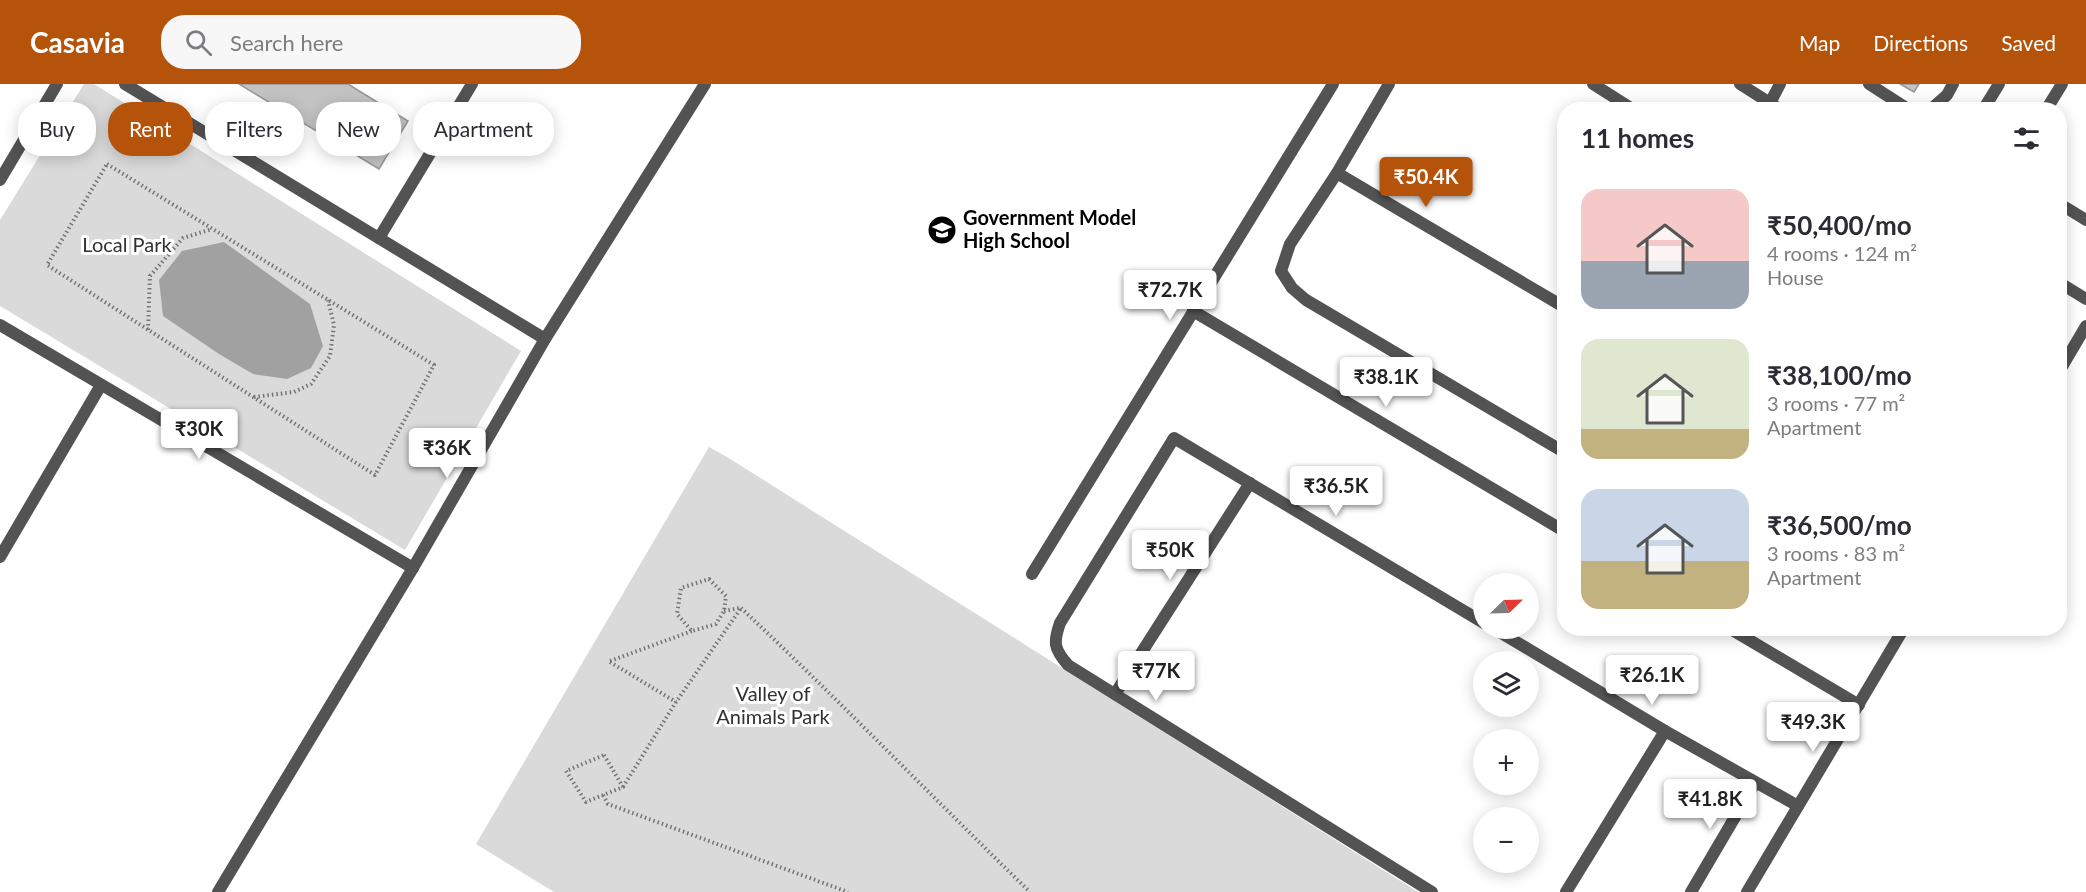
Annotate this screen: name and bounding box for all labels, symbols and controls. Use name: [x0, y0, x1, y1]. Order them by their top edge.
search box: [161, 15, 581, 69]
text: Casavia: [30, 25, 125, 59]
icon: search: [182, 26, 215, 59]
text: Search here: [230, 29, 344, 56]
text: Map: [1799, 30, 1840, 55]
text: Directions: [1873, 30, 1968, 55]
text: Saved: [2001, 30, 2056, 55]
chip: Buy: [18, 102, 96, 156]
chip: Rent: [108, 102, 193, 156]
chip: Filters: [205, 102, 304, 156]
chip: New: [316, 102, 401, 156]
chip: Apartment: [413, 102, 554, 156]
text: 11 homes: [1581, 122, 1694, 154]
icon: filters: [2010, 122, 2043, 155]
pin: ₹50.4K: [1377, 157, 1475, 208]
text: ₹50.4K: [1394, 164, 1458, 188]
place label: Government Model High School: [963, 205, 1136, 252]
text: ₹50,400/mo: [1767, 209, 1912, 241]
icon: home: [1629, 213, 1701, 285]
school or university icon: Government Model High School: [926, 214, 958, 246]
park label: Local Park: [82, 232, 172, 256]
text: 4 rooms · 124 m²: [1767, 241, 1917, 265]
text: House: [1767, 265, 1824, 289]
pin: ₹72.7K: [1121, 270, 1219, 321]
text: ₹72.7K: [1138, 277, 1202, 301]
pin: ₹38.1K: [1337, 357, 1435, 408]
text: ₹38,100/mo: [1767, 359, 1912, 391]
icon: home: [1629, 363, 1701, 435]
text: ₹38.1K: [1354, 364, 1418, 388]
text: 3 rooms · 77 m²: [1767, 391, 1905, 415]
pin: ₹30K: [163, 409, 235, 460]
text: Apartment: [1767, 415, 1861, 439]
text: ₹30K: [175, 416, 223, 440]
pin: ₹36K: [411, 428, 483, 479]
text: ₹36K: [423, 435, 471, 459]
pin: ₹36.5K: [1287, 466, 1385, 517]
text: ₹36.5K: [1304, 473, 1368, 497]
text: ₹36,500/mo: [1767, 509, 1912, 541]
icon: home: [1629, 513, 1701, 585]
pin: ₹50K: [1134, 530, 1206, 581]
text: ₹50K: [1146, 537, 1194, 561]
text: 3 rooms · 83 m²: [1767, 541, 1905, 565]
text: Apartment: [1767, 565, 1861, 589]
north arrow: [1473, 573, 1539, 639]
map controls: [1473, 573, 1539, 873]
pin: ₹77K: [1120, 651, 1192, 702]
button: layers: [1473, 651, 1539, 717]
pin: ₹26.1K: [1603, 655, 1701, 706]
text: ₹77K: [1132, 658, 1180, 682]
text: ₹26.1K: [1620, 662, 1684, 686]
park label: Valley of Animals Park: [716, 681, 831, 728]
pin: ₹49.3K: [1764, 702, 1862, 753]
text: ₹49.3K: [1781, 709, 1845, 733]
button: +: [1473, 729, 1539, 795]
pin: ₹41.8K: [1661, 779, 1759, 830]
text: ₹41.8K: [1678, 786, 1742, 810]
button: −: [1473, 807, 1539, 873]

